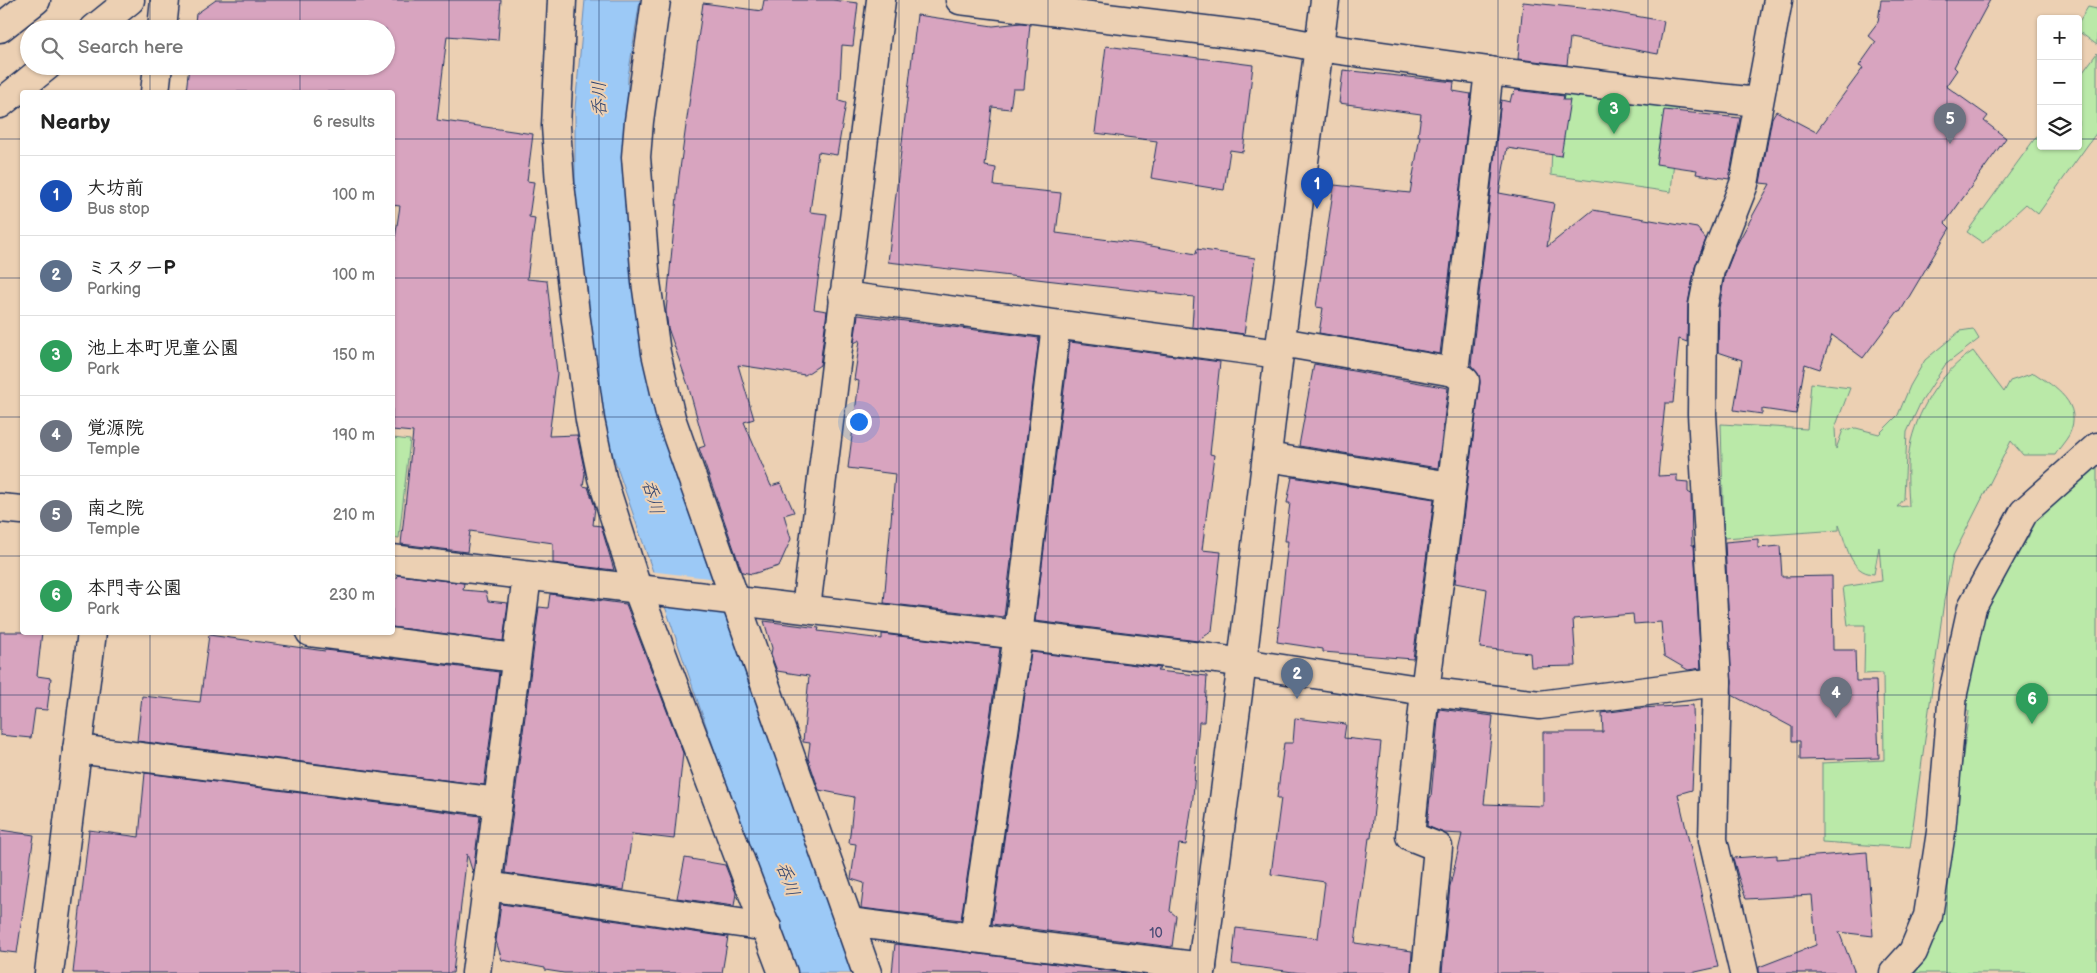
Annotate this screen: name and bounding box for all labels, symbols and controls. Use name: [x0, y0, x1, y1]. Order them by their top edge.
map controls: [2037, 15, 2082, 150]
button: +: [2037, 15, 2082, 60]
search box: [20, 20, 395, 75]
icon: search: [38, 34, 66, 62]
text: Search here: [78, 36, 183, 59]
button: −: [2037, 60, 2082, 105]
water label: 呑川: [589, 81, 610, 117]
pin: 3: [1598, 93, 1630, 134]
pin: 5: [1934, 103, 1966, 144]
button: layers: [2037, 105, 2082, 150]
text: Nearby: [40, 110, 110, 135]
text: 6 results: [313, 113, 375, 132]
pin: 1: [1301, 168, 1333, 209]
text: 大坊前: [87, 177, 144, 200]
text: 1: [53, 186, 59, 205]
text: 100 m: [332, 186, 375, 205]
text: Bus stop: [87, 200, 150, 219]
text: ミスターP: [87, 257, 175, 280]
text: 2: [51, 266, 61, 285]
text: 100 m: [332, 266, 375, 285]
text: Parking: [87, 280, 141, 299]
text: 池上本町児童公園: [87, 337, 239, 360]
text: 3: [51, 346, 61, 365]
text: 150 m: [333, 346, 375, 365]
text: Park: [87, 360, 119, 379]
your location: [846, 409, 872, 435]
text: 覚源院: [87, 417, 144, 440]
text: 4: [51, 426, 61, 445]
text: 190 m: [333, 426, 375, 445]
text: Temple: [87, 440, 140, 459]
water label: 呑川: [638, 477, 667, 517]
text: 南之院: [87, 497, 144, 520]
text: 5: [51, 506, 61, 525]
text: 210 m: [333, 506, 375, 525]
text: Temple: [87, 520, 140, 539]
text: 本門寺公園: [87, 577, 182, 600]
text: 6: [51, 586, 61, 605]
text: 230 m: [329, 586, 375, 605]
text: Park: [87, 600, 119, 619]
pin: 2: [1281, 658, 1313, 699]
pin: 4: [1820, 677, 1852, 718]
pin: 6: [2016, 683, 2048, 724]
water label: 呑川: [772, 859, 804, 900]
house number: 10: [1149, 925, 1163, 942]

